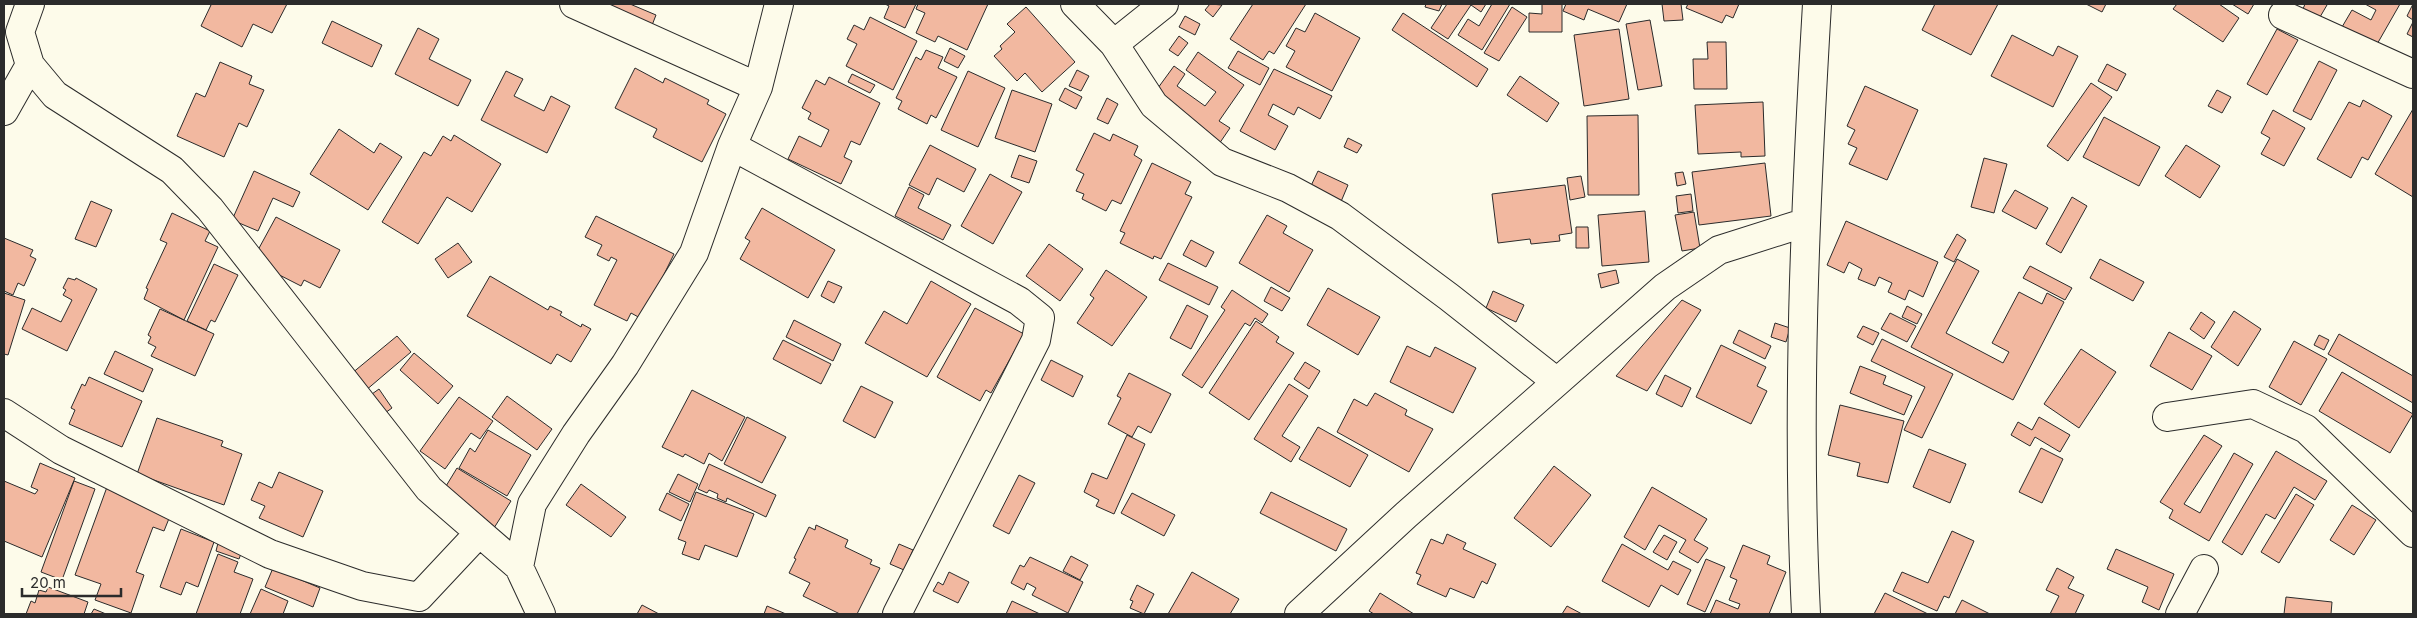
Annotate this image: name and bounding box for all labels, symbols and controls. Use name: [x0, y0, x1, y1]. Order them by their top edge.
scale bar: [22, 566, 121, 598]
text: 20 m: [30, 573, 66, 592]

